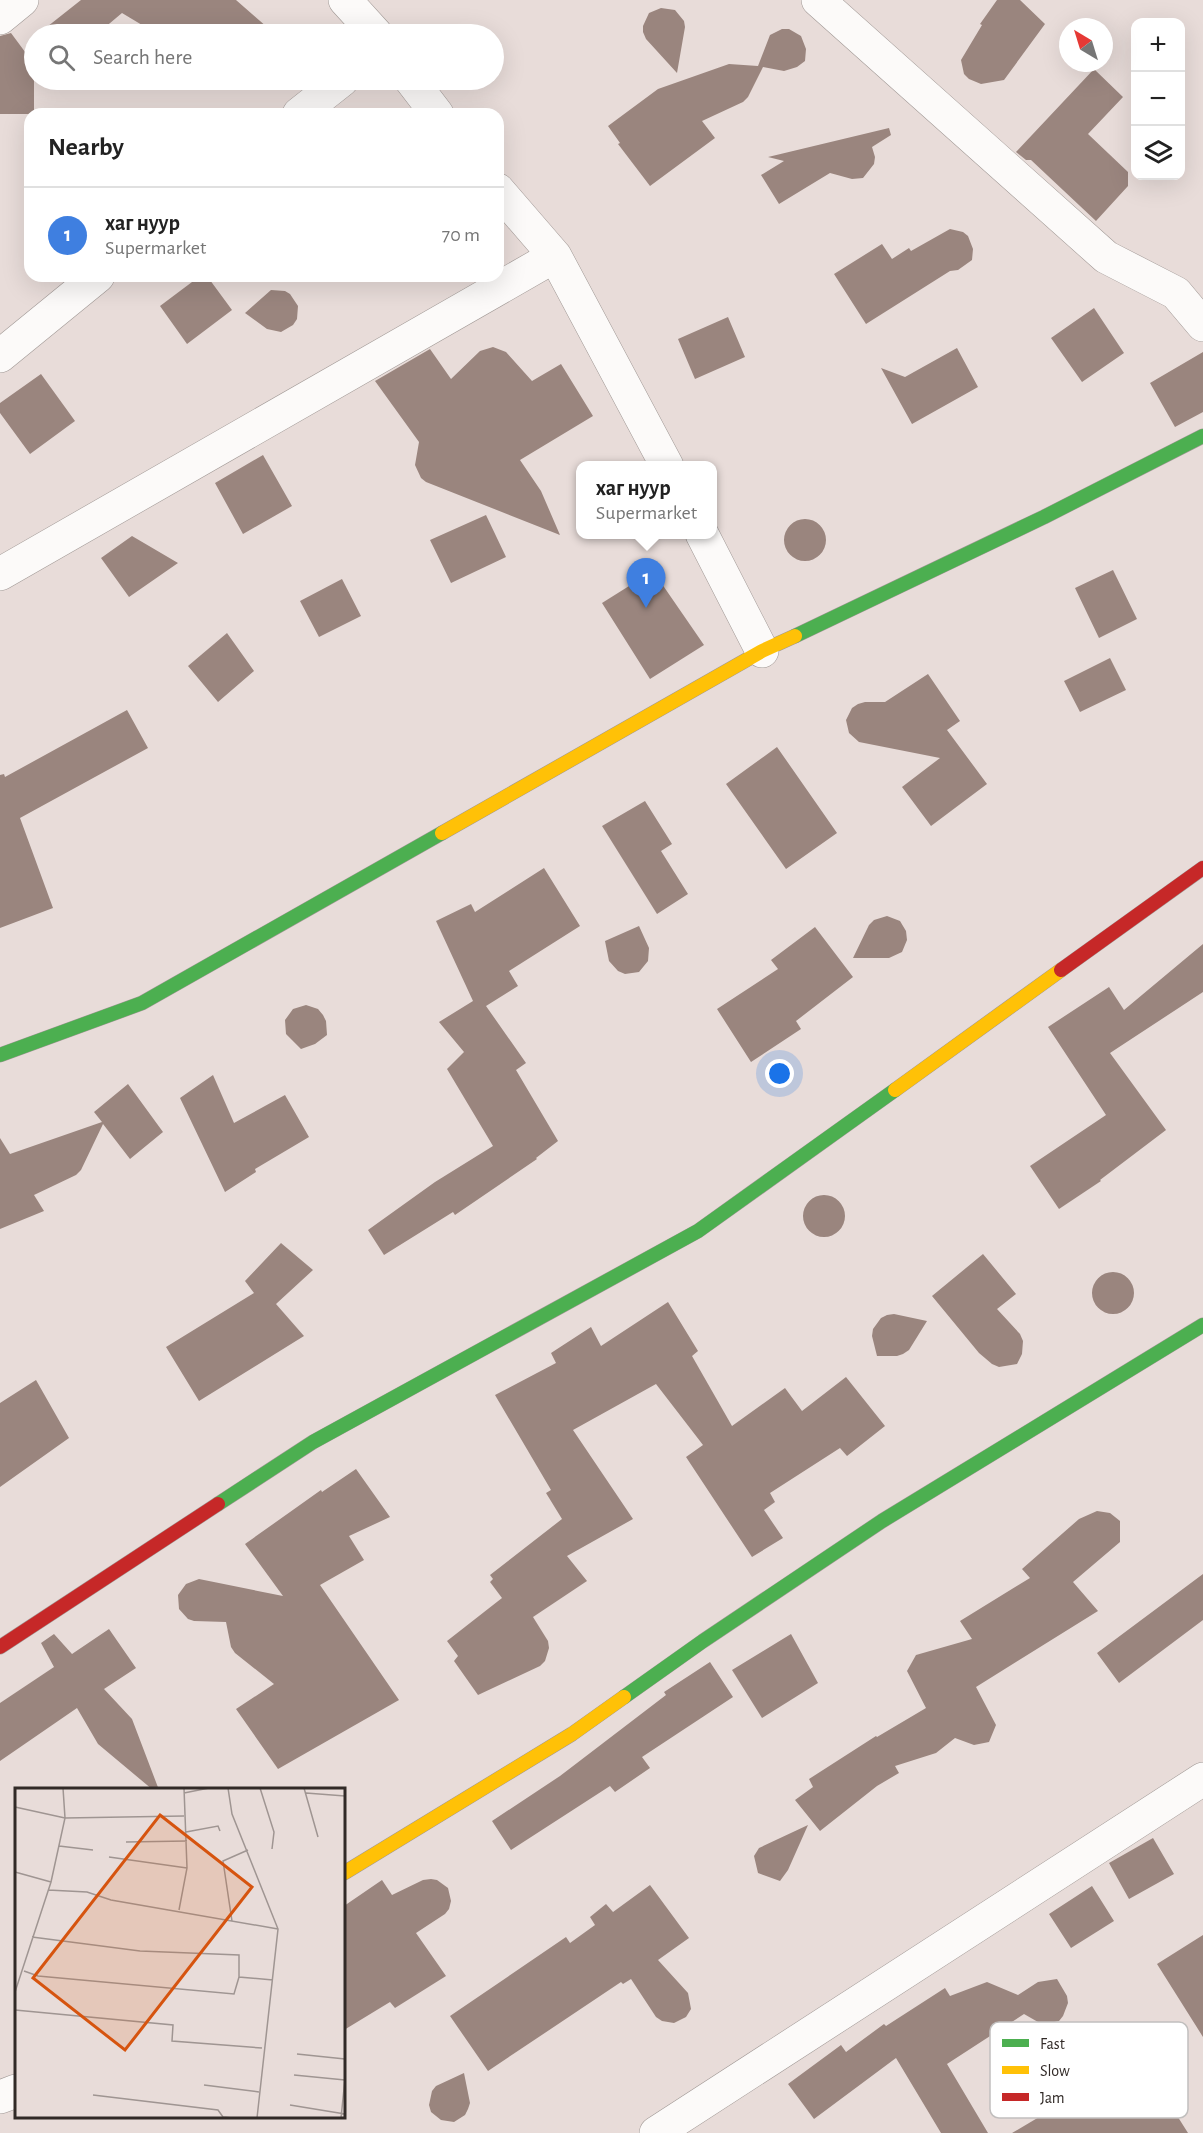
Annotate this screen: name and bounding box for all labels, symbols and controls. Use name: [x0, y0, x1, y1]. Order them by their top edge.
north arrow: [1059, 18, 1113, 72]
map controls: [1131, 18, 1185, 180]
button: +: [1131, 18, 1185, 72]
search box: [24, 24, 504, 90]
icon: search: [45, 41, 78, 74]
text: Search here: [93, 46, 192, 68]
button: −: [1131, 72, 1185, 126]
button: layers: [1131, 126, 1185, 180]
text: Nearby: [48, 134, 124, 160]
text: хаг нуур: [105, 212, 180, 234]
text: 1: [64, 225, 71, 245]
text: 70 m: [442, 225, 480, 245]
text: Supermarket: [105, 238, 206, 258]
popup: [576, 461, 717, 539]
text: хаг нуур: [596, 477, 671, 499]
text: Supermarket: [596, 503, 697, 523]
pin: 1: [626, 558, 666, 608]
your location: [765, 1059, 794, 1088]
inset map: [15, 1788, 345, 2118]
legend: [990, 2022, 1188, 2118]
text: Fast: [1040, 2036, 1065, 2052]
text: Slow: [1040, 2063, 1070, 2079]
text: Jam: [1040, 2090, 1065, 2106]

